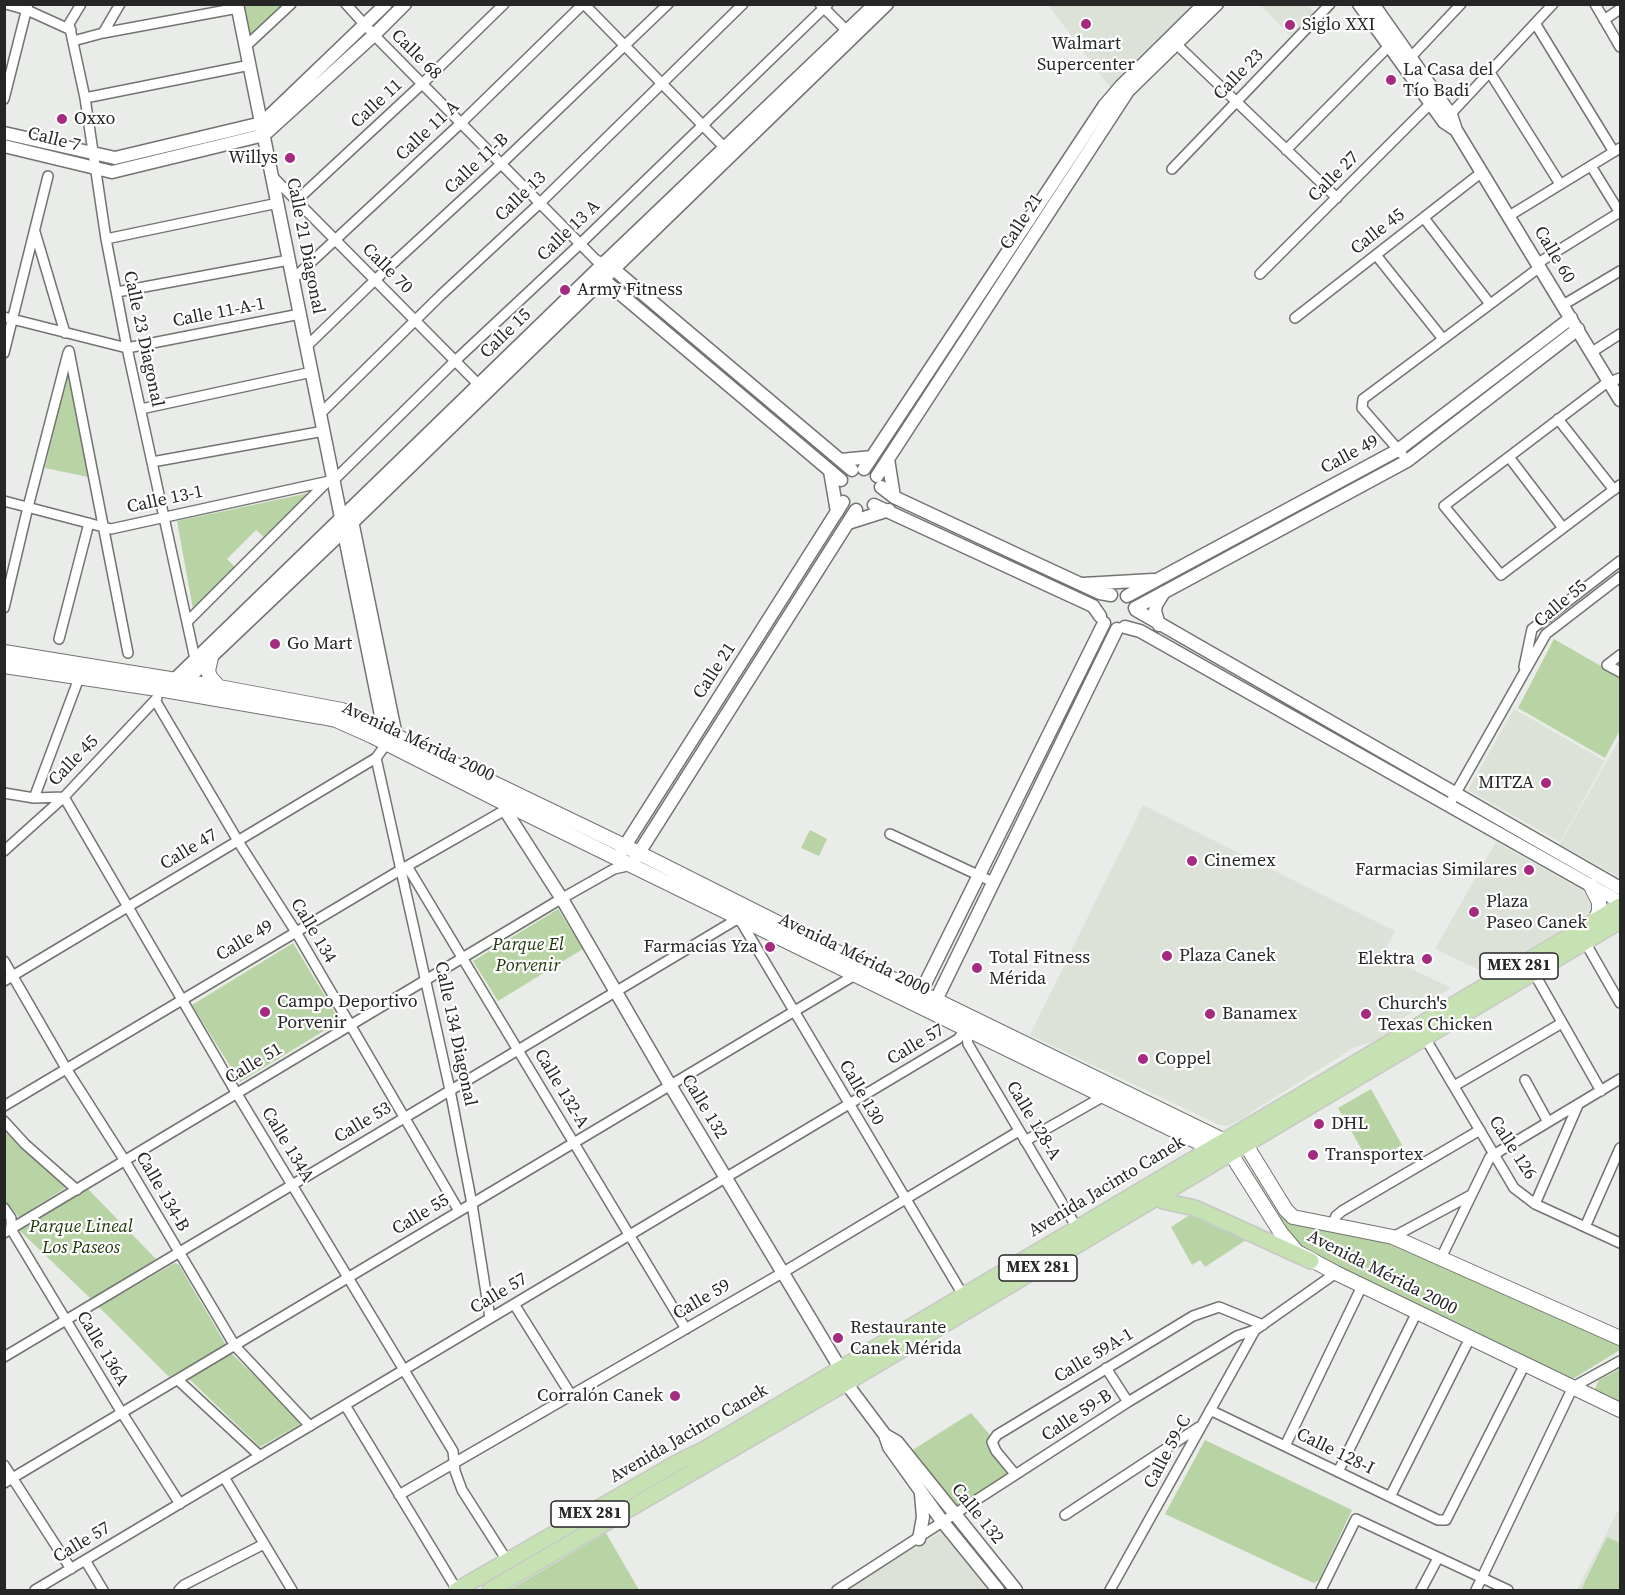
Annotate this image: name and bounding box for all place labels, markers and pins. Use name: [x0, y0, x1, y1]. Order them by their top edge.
place label: Siglo XXI: [1302, 14, 1375, 36]
marker: Walmart Supercenter: [1079, 17, 1093, 31]
marker: Siglo XXI: [1283, 18, 1297, 32]
place label: Walmart Supercenter: [1037, 33, 1135, 76]
place label: La Casa del Tío Badi: [1403, 59, 1493, 101]
marker: La Casa del Tío Badi: [1384, 73, 1398, 87]
place label: Oxxo: [74, 108, 115, 130]
marker: Oxxo: [55, 112, 69, 126]
place label: Willys: [228, 147, 278, 169]
marker: Willys: [283, 151, 297, 165]
place label: Army Fitness: [577, 279, 683, 301]
marker: Army Fitness: [558, 283, 572, 297]
place label: Go Mart: [287, 633, 352, 655]
marker: Go Mart: [268, 637, 282, 651]
place label: MITZA: [1478, 772, 1534, 794]
marker: MITZA: [1539, 776, 1553, 790]
place label: Cinemex: [1204, 850, 1276, 872]
marker: Cinemex: [1185, 854, 1199, 868]
place label: Farmacias Similares: [1355, 859, 1517, 881]
marker: Farmacias Similares: [1522, 863, 1536, 877]
place label: Plaza Paseo Canek: [1486, 891, 1587, 934]
marker: Plaza Paseo Canek: [1467, 905, 1481, 919]
place label: Farmacias Yza: [644, 936, 758, 958]
marker: Farmacias Yza: [763, 940, 777, 954]
place label: Plaza Canek: [1179, 945, 1276, 967]
place label: Total Fitness Mérida: [989, 947, 1090, 990]
place label: Elektra: [1358, 948, 1415, 970]
marker: Plaza Canek: [1160, 949, 1174, 963]
marker: Elektra: [1420, 952, 1434, 966]
marker: Total Fitness Mérida: [970, 961, 984, 975]
place label: Campo Deportivo Porvenir: [277, 991, 418, 1034]
place label: Church's Texas Chicken: [1378, 993, 1493, 1036]
place label: Banamex: [1222, 1003, 1297, 1025]
marker: Campo Deportivo Porvenir: [258, 1005, 272, 1019]
marker: Banamex: [1203, 1007, 1217, 1021]
marker: Church's Texas Chicken: [1359, 1007, 1373, 1021]
place label: Coppel: [1155, 1048, 1211, 1070]
marker: Coppel: [1136, 1052, 1150, 1066]
place label: DHL: [1331, 1113, 1368, 1135]
marker: DHL: [1312, 1117, 1326, 1131]
place label: Transportex: [1325, 1144, 1423, 1166]
marker: Transportex: [1306, 1148, 1320, 1162]
place label: Restaurante Canek Mérida: [850, 1317, 962, 1360]
marker: Restaurante Canek Mérida: [831, 1331, 845, 1345]
place label: Corralón Canek: [537, 1385, 663, 1407]
marker: Corralón Canek: [668, 1389, 682, 1403]

